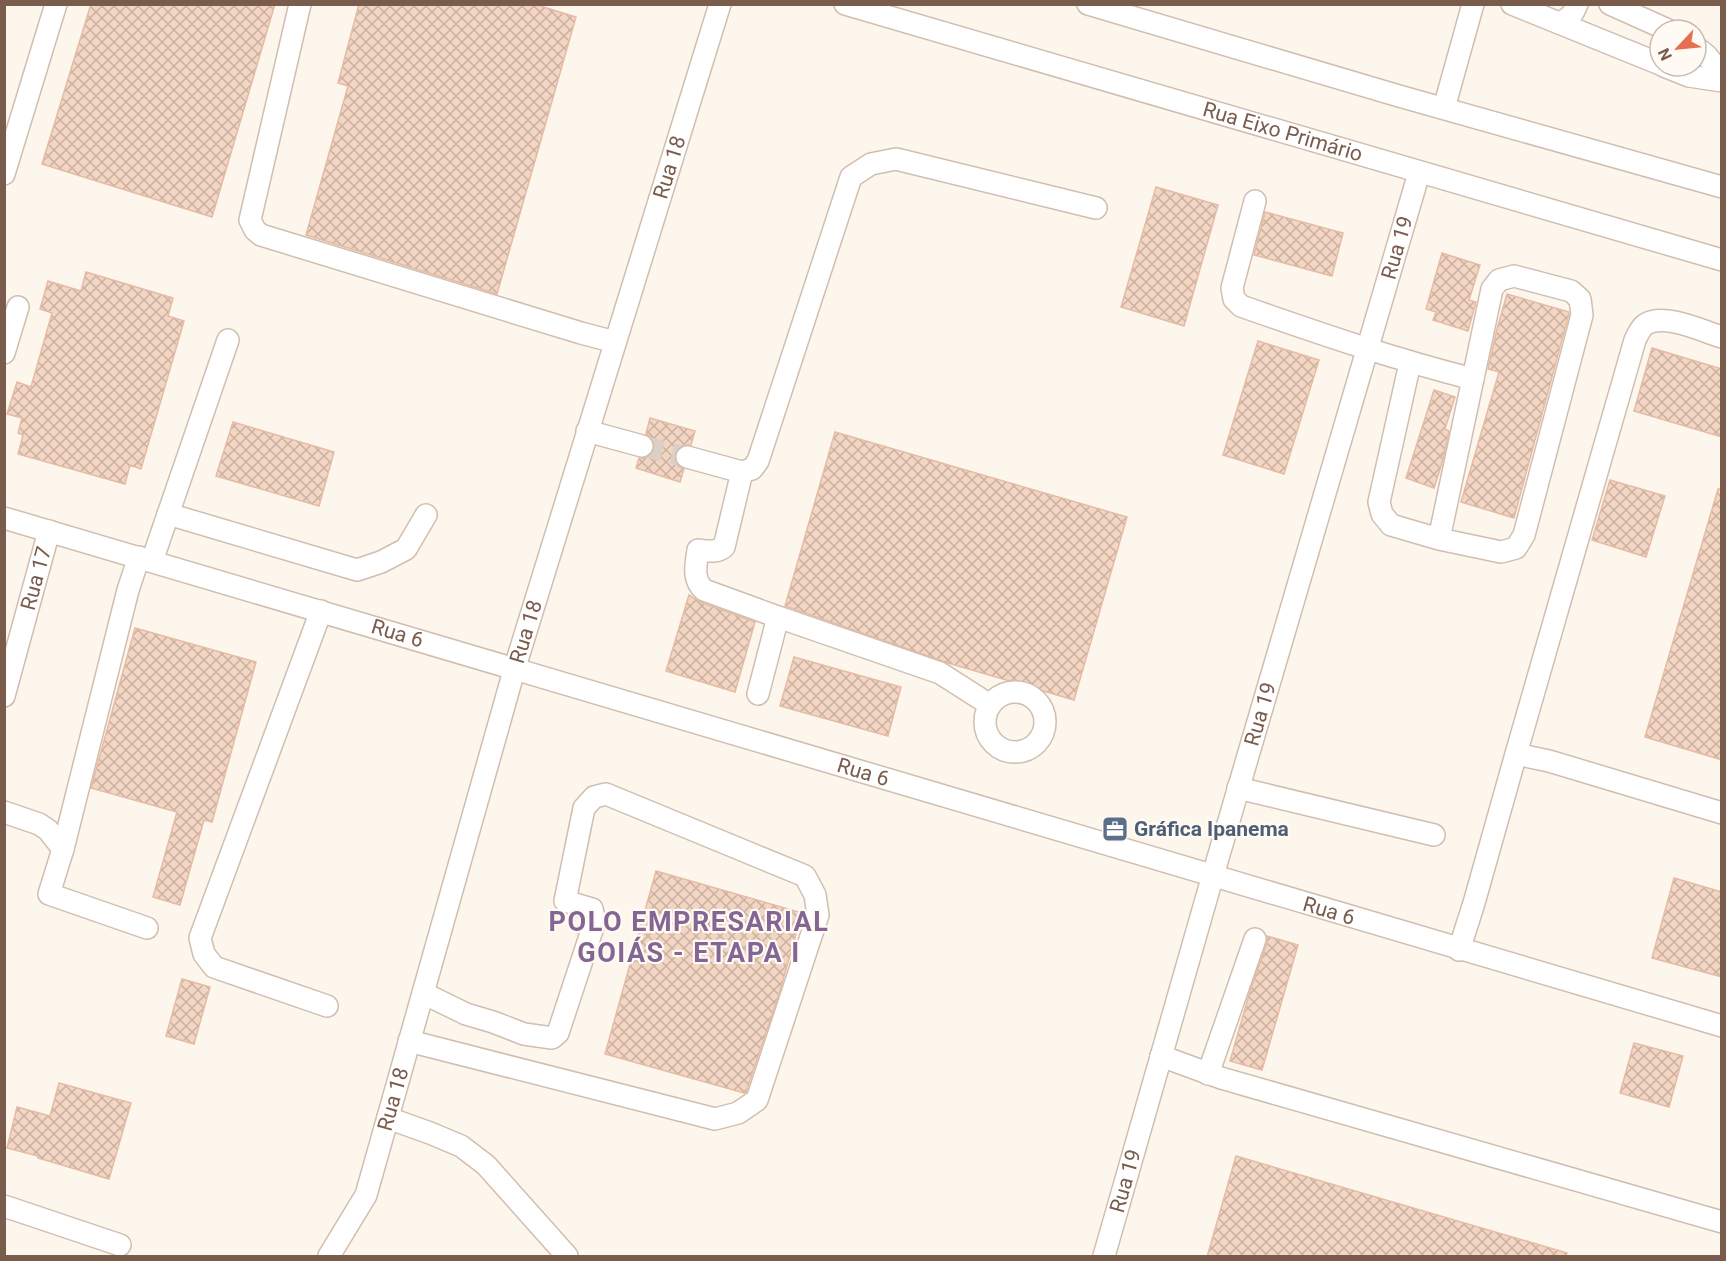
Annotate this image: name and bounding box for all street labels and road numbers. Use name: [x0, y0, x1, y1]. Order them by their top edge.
street label: Rua Eixo Primário: [1200, 97, 1365, 166]
street label: Rua 18: [648, 133, 691, 202]
street label: Rua 19: [1376, 213, 1418, 282]
street label: Rua 17: [16, 544, 56, 613]
street label: Rua 18: [505, 597, 547, 666]
street label: Rua 6: [369, 614, 426, 652]
street label: Rua 19: [1240, 680, 1281, 749]
street label: Rua 6: [834, 753, 892, 791]
street label: Rua 6: [1300, 892, 1358, 930]
street label: Rua 18: [373, 1065, 413, 1134]
street label: Rua 19: [1105, 1147, 1146, 1215]

